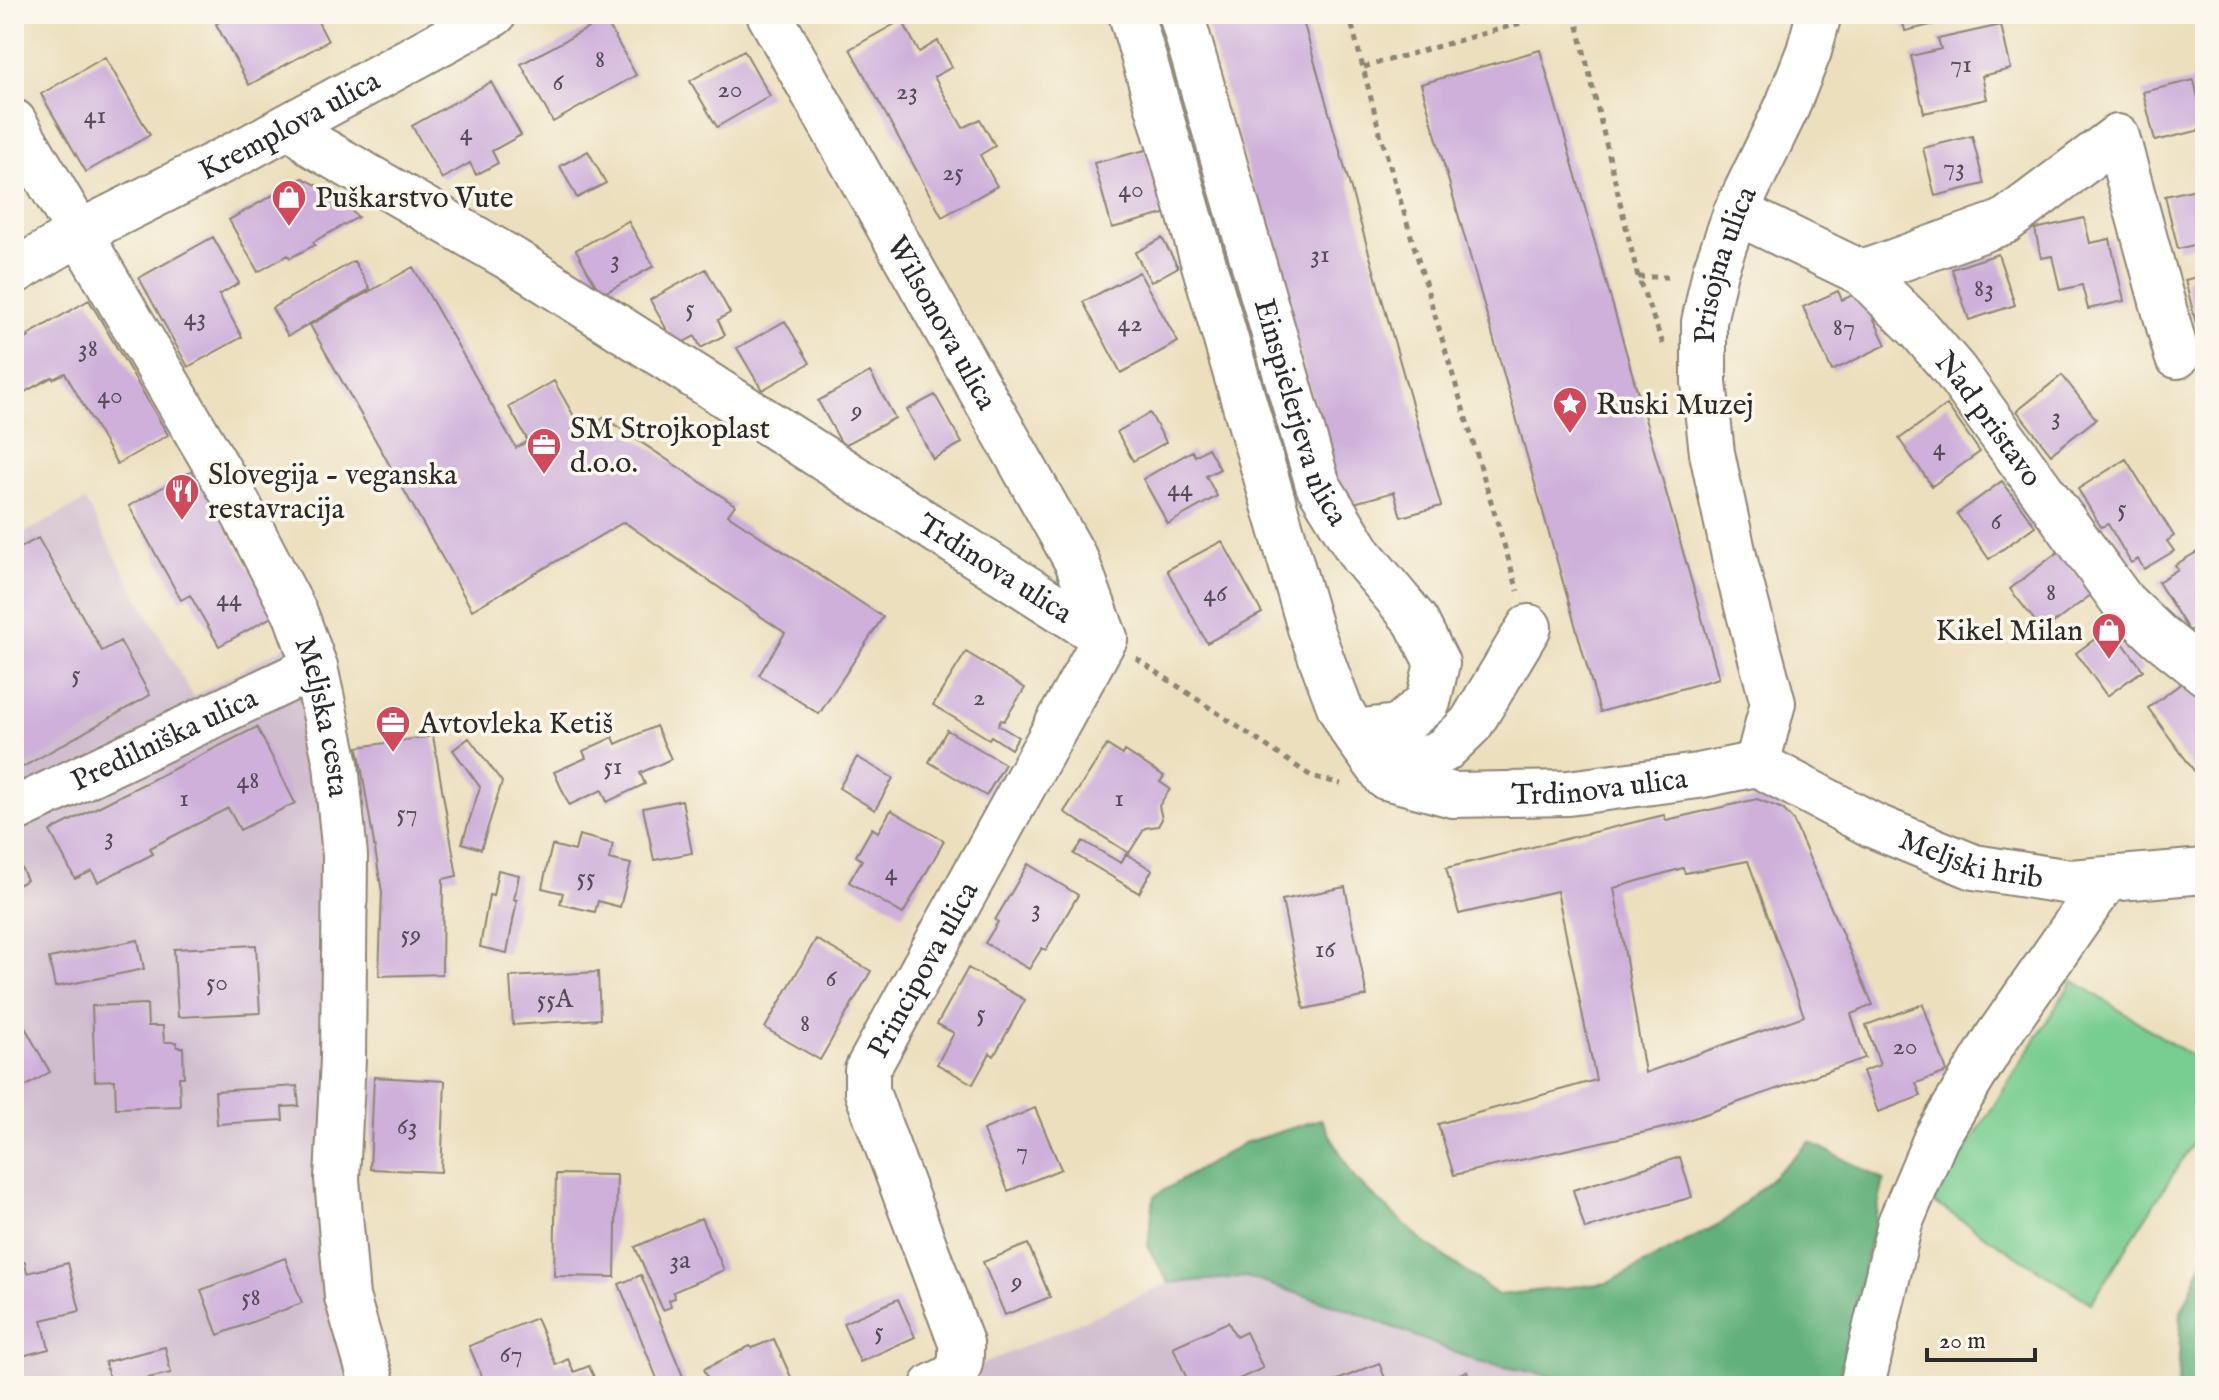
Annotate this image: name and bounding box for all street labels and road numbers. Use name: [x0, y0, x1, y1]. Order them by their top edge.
street label: Kremplova ulica: [193, 63, 387, 191]
street label: Prisojna ulica: [1686, 180, 1767, 344]
street label: Wilsonova ulica: [877, 230, 1005, 417]
street label: Einspielerjeva ulica: [1244, 295, 1356, 534]
street label: Nad pristavo: [1926, 344, 2050, 495]
street label: Trdinova ulica: [910, 506, 1079, 633]
street label: Meljska cesta: [285, 632, 356, 799]
street label: Predilniška ulica: [65, 680, 264, 801]
street label: Trdinova ulica: [1511, 761, 1690, 815]
street label: Meljski hrib: [1893, 821, 2046, 899]
street label: Principova ulica: [860, 875, 988, 1065]

